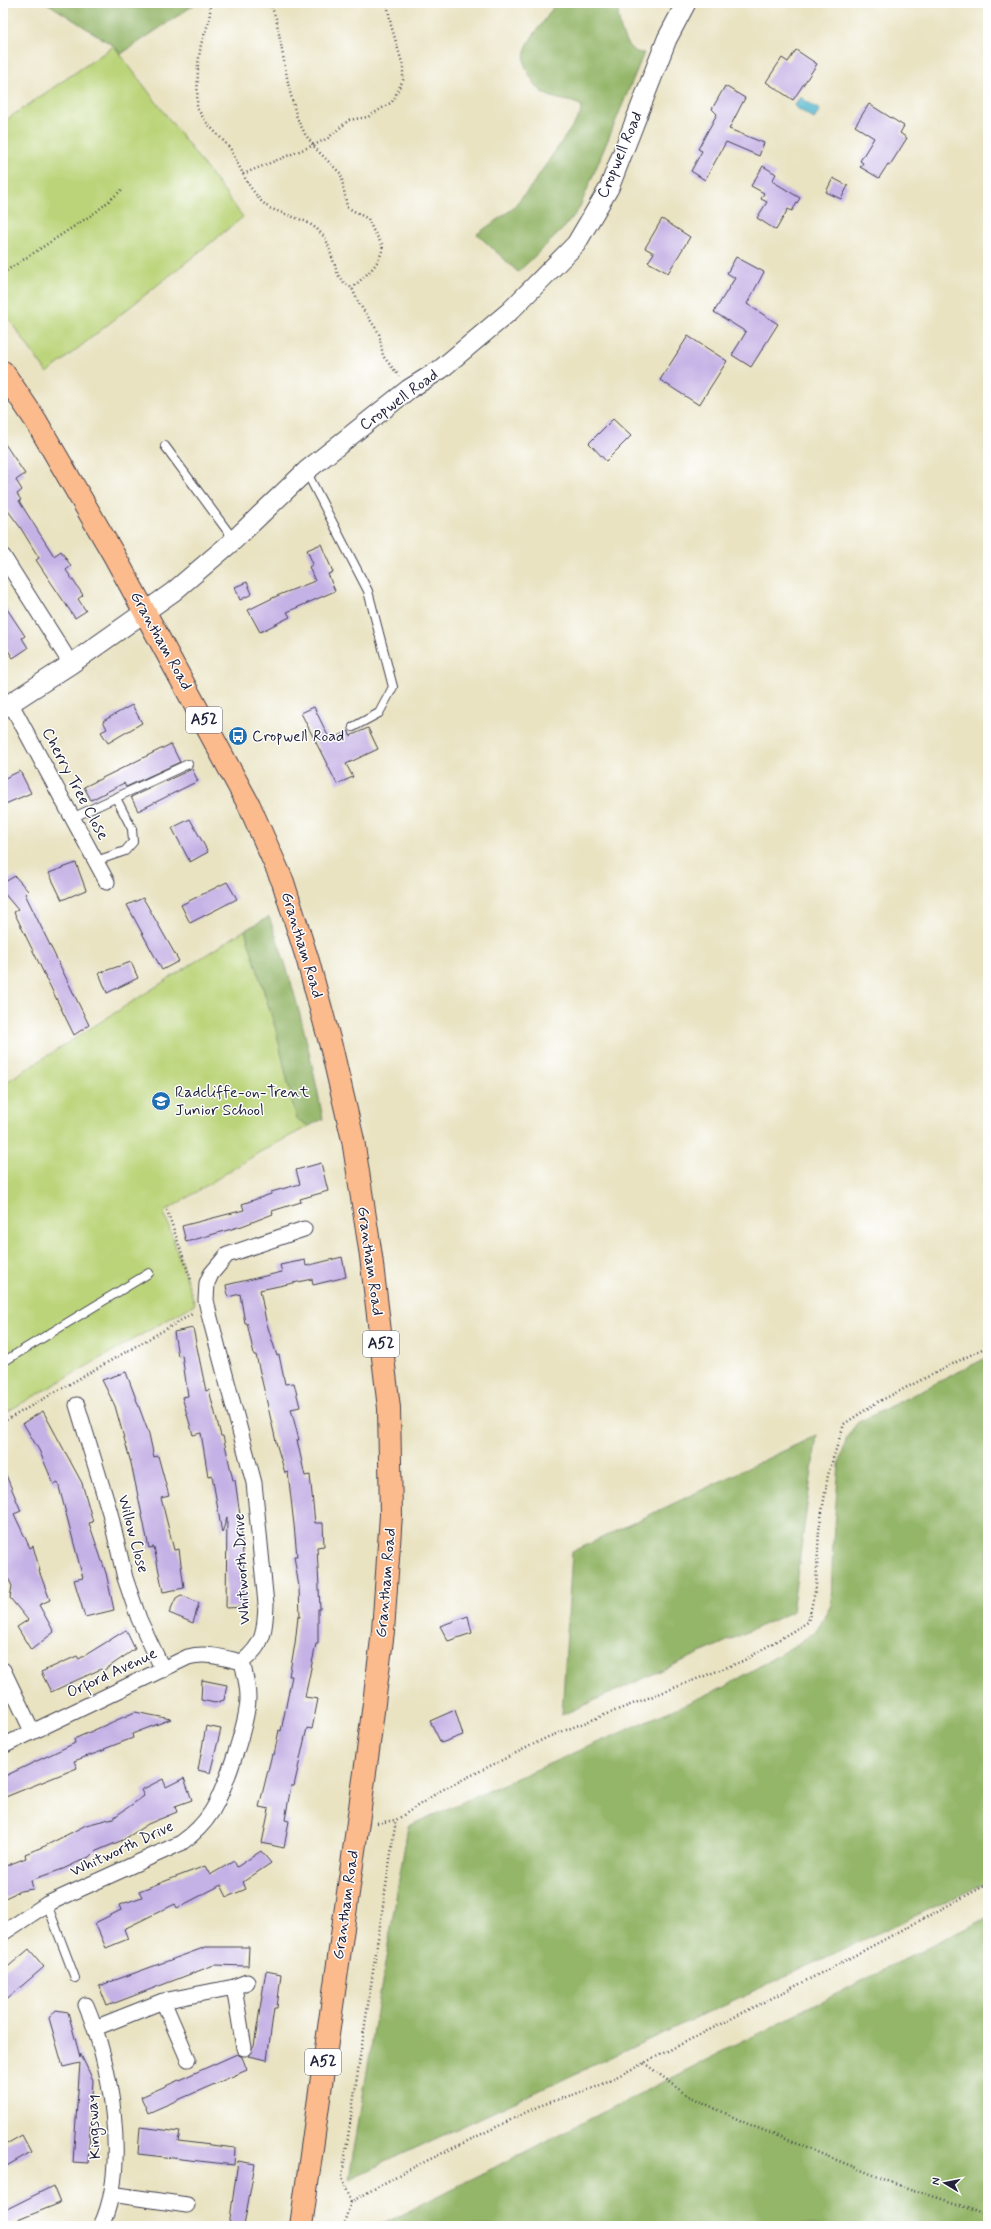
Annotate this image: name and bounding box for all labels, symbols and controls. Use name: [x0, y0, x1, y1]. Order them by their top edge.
street label: Cropwell Road: [592, 108, 648, 202]
street label: Cropwell Road: [355, 364, 443, 436]
street label: Grantham Road: [125, 588, 197, 694]
road number: A52: [186, 707, 222, 733]
street label: Cherry Tree Close: [37, 724, 113, 844]
bus stop icon: Cropwell Road: [227, 725, 249, 747]
place label: Cropwell Road: [252, 726, 344, 747]
street label: Grantham Road: [276, 889, 328, 1001]
place label: Radcliffe-on-Trent Junior School: [175, 1082, 310, 1121]
school or university icon: Radcliffe-on-Trent Junior School: [150, 1090, 172, 1112]
street label: Grantham Road: [352, 1205, 388, 1317]
road number: A52: [363, 1331, 399, 1357]
street label: Willow Close: [112, 1493, 154, 1575]
street label: Whitworth Drive: [229, 1513, 255, 1625]
street label: Grantham Road: [371, 1527, 401, 1639]
street label: Orford Avenue: [63, 1643, 161, 1705]
street label: Whitworth Drive: [67, 1816, 177, 1882]
street label: Grantham Road: [328, 1849, 364, 1961]
road number: A52: [305, 2049, 341, 2075]
street label: Kingsway: [82, 2094, 107, 2160]
north arrow: [925, 2163, 965, 2203]
text: N: [929, 2177, 944, 2186]

